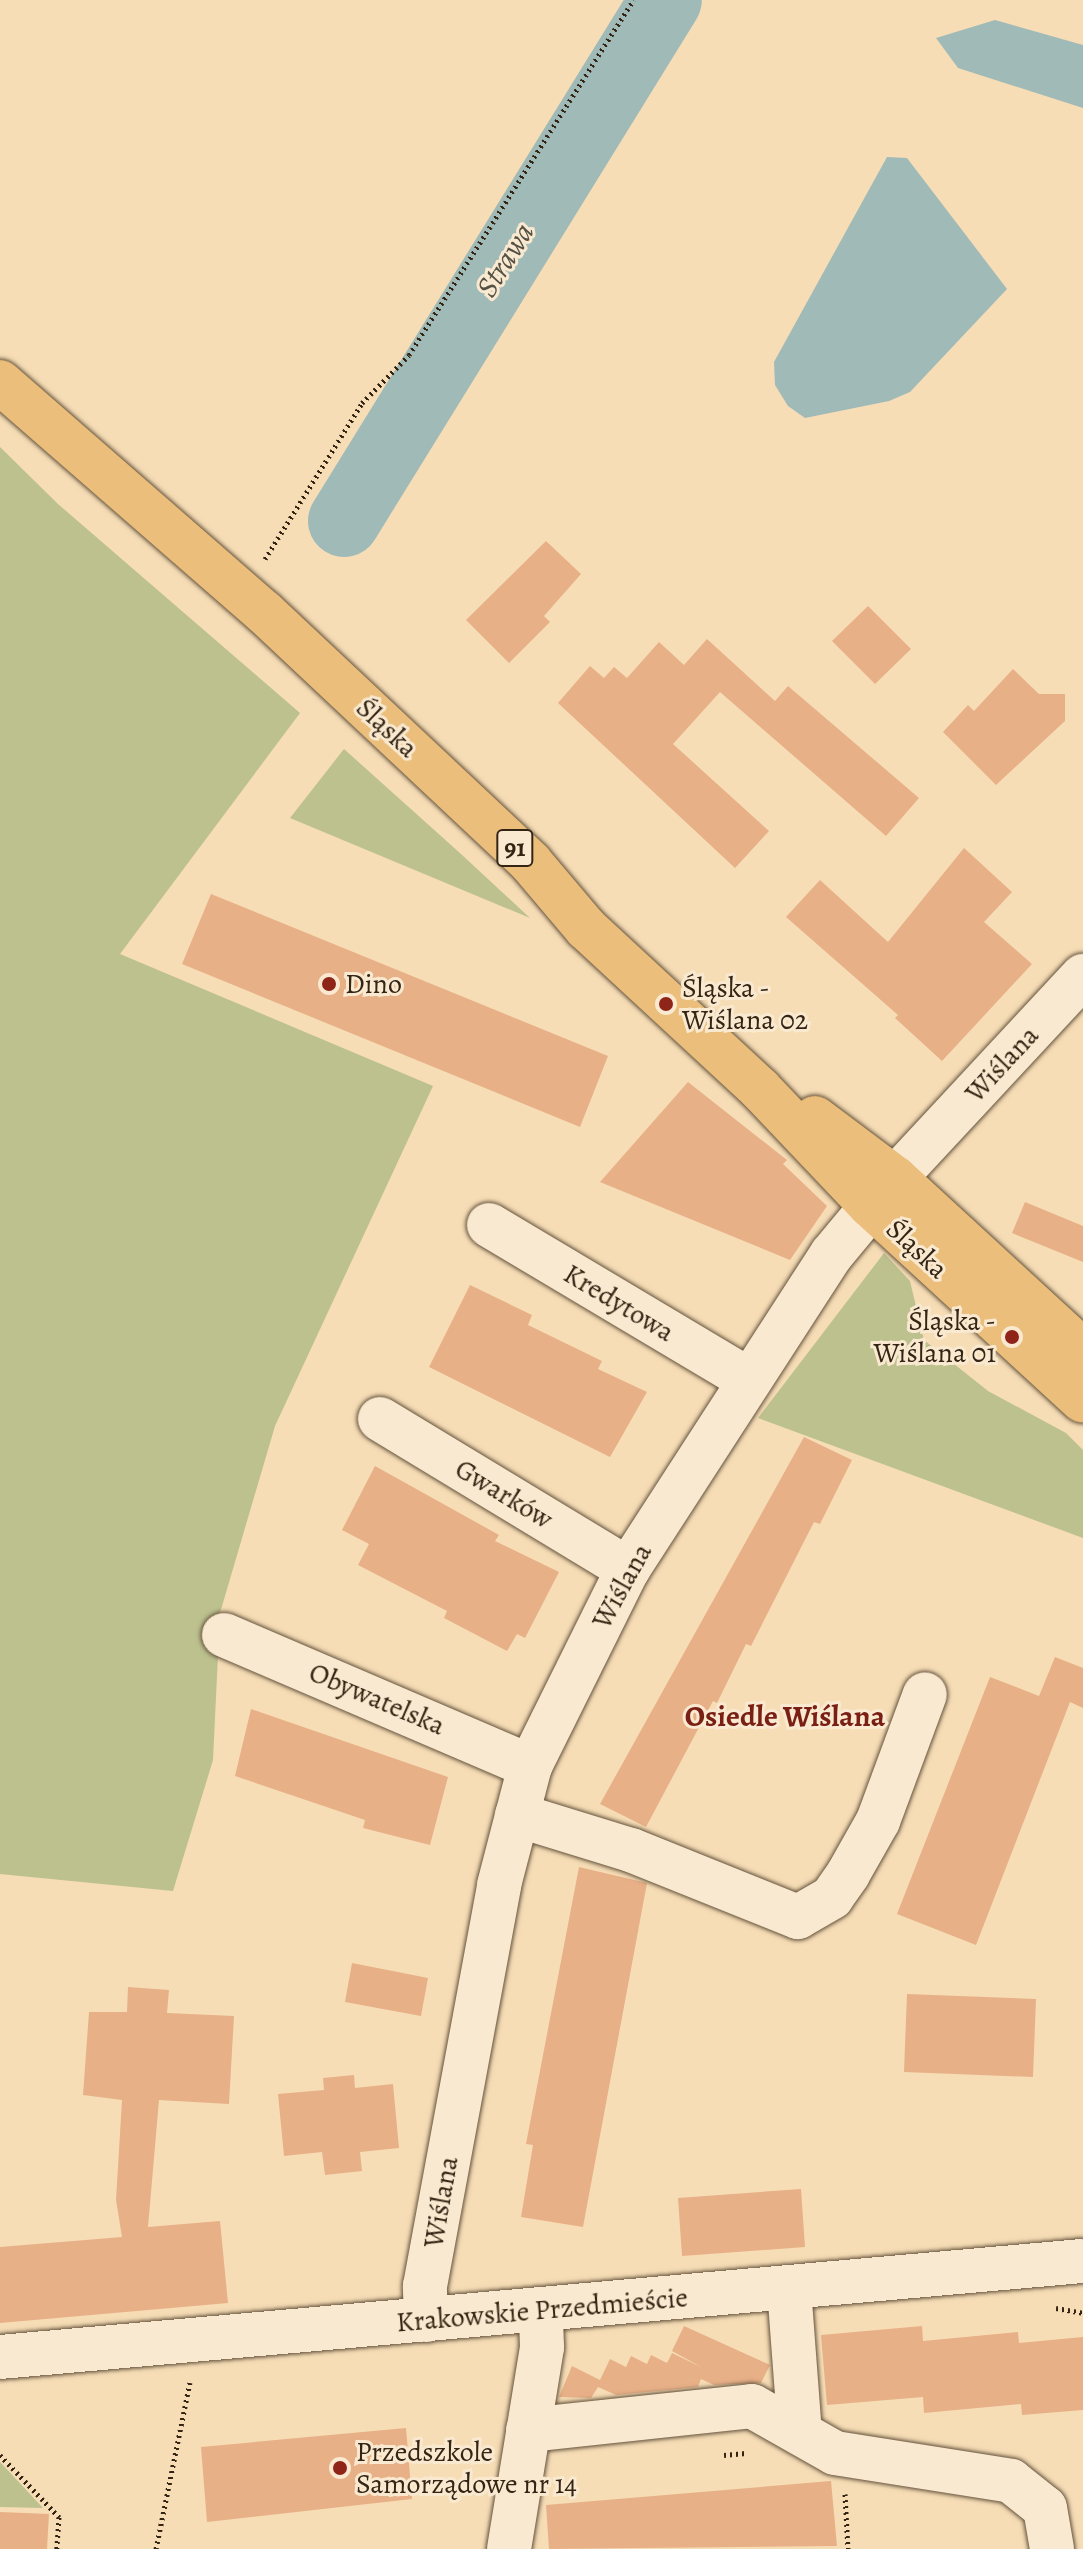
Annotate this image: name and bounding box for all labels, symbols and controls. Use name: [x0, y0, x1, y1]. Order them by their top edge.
water label: Strawa: [468, 216, 542, 304]
street label: Śląska: [349, 691, 425, 765]
road number: 91: [495, 826, 535, 870]
place label: Dino: [345, 967, 402, 1001]
place label: Śląska - Wiślana 02: [682, 971, 808, 1037]
marker: Dino: [320, 975, 338, 993]
marker: Śląska - Wiślana 02: [657, 995, 675, 1013]
street label: Wiślana: [958, 1019, 1046, 1109]
street label: Śląska: [879, 1212, 955, 1286]
street label: Kredytowa: [558, 1257, 680, 1349]
place label: Śląska - Wiślana 01: [874, 1304, 996, 1370]
marker: Śląska - Wiślana 01: [1003, 1328, 1021, 1346]
street label: Gwarków: [449, 1452, 559, 1536]
street label: Wiślana: [585, 1537, 659, 1635]
street label: Obywatelska: [304, 1655, 450, 1743]
district label: Osiedle Wiślana: [685, 1698, 885, 1734]
street label: Wiślana: [416, 2154, 466, 2250]
street label: Krakowskie Przedmieście: [395, 2281, 689, 2339]
place label: Przedszkole Samorządowe nr 14: [356, 2435, 577, 2501]
marker: Przedszkole Samorządowe nr 14: [331, 2459, 349, 2477]

